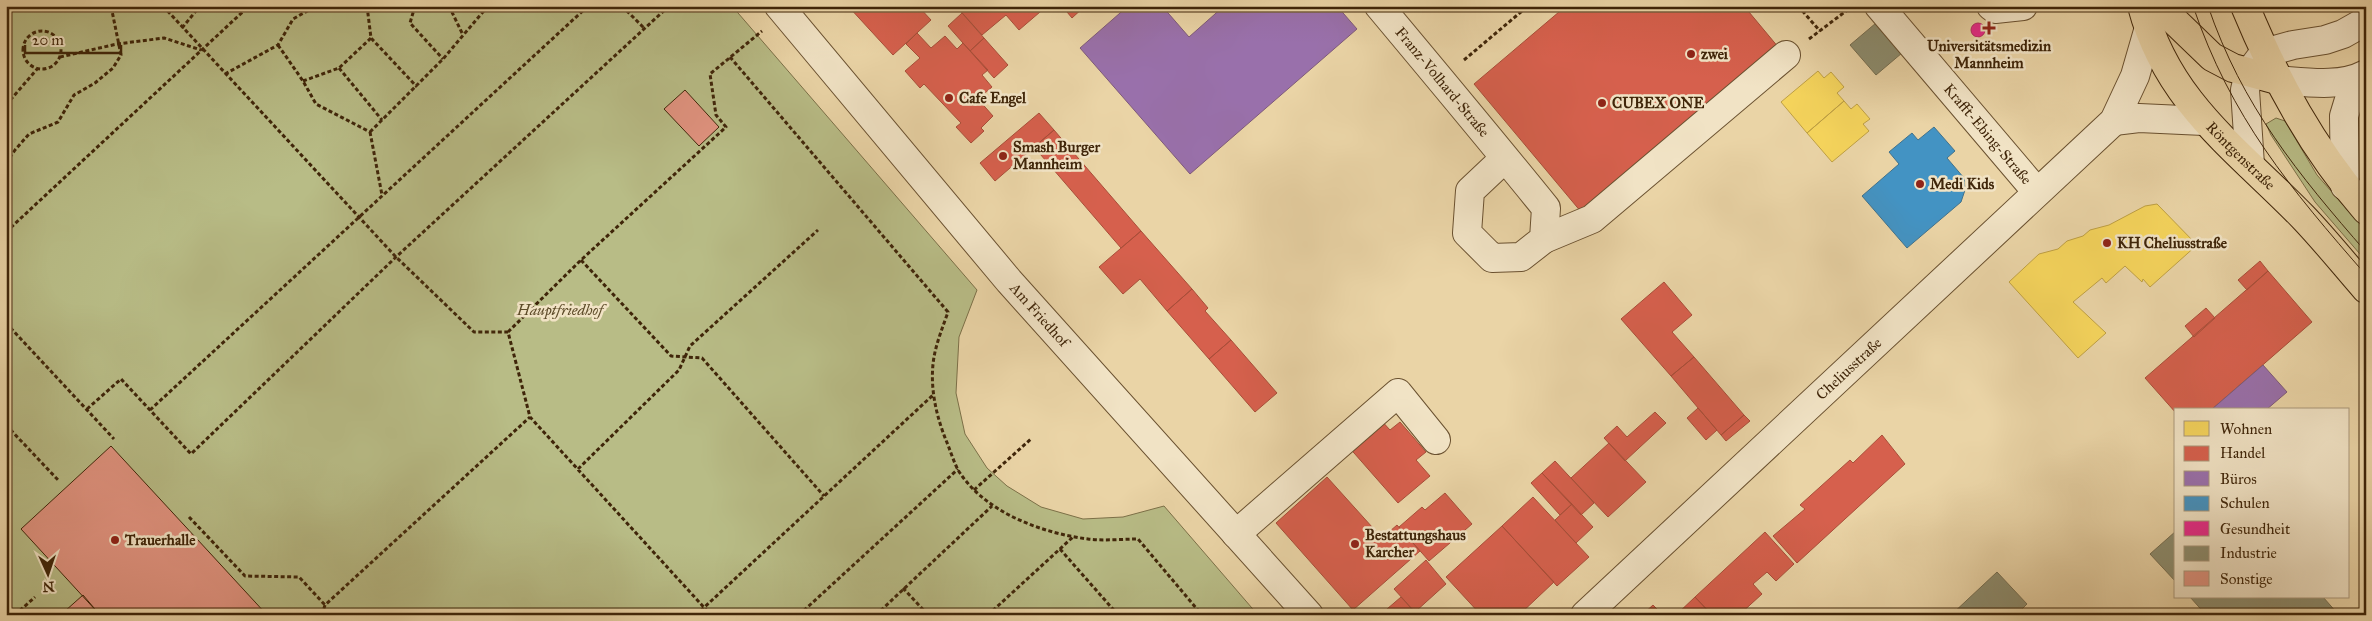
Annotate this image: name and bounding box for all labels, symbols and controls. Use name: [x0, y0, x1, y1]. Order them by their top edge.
marker: Universitätsmedizin Mannheim: [1982, 21, 1996, 35]
scale bar: [25, 22, 121, 54]
street label: Franz-Volhard-Straße: [1391, 23, 1493, 141]
text: 20 m: [32, 31, 64, 49]
place label: Universitätsmedizin Mannheim: [1927, 37, 2052, 72]
place label: zwei: [1701, 45, 1729, 63]
marker: zwei: [1685, 48, 1697, 60]
street label: Krafft-Ebing-Straße: [1940, 80, 2036, 188]
place label: Cafe Engel: [959, 89, 1027, 108]
marker: Cafe Engel: [943, 92, 955, 104]
place label: CUBEX ONE: [1612, 94, 1704, 112]
marker: CUBEX ONE: [1596, 97, 1608, 109]
street label: Röntgenstraße: [2202, 118, 2279, 194]
place label: Smash Burger Mannheim: [1013, 138, 1100, 173]
marker: Smash Burger Mannheim: [997, 150, 1009, 162]
place label: Medi Kids: [1930, 175, 1995, 193]
marker: Medi Kids: [1914, 178, 1926, 190]
place label: KH Cheliusstraße: [2117, 234, 2228, 252]
marker: KH Cheliusstraße: [2101, 237, 2113, 249]
street label: Am Friedhof: [1005, 278, 1075, 353]
park label: Hauptfriedhof: [516, 301, 607, 320]
street label: Cheliusstraße: [1812, 334, 1885, 404]
legend: [2174, 408, 2350, 598]
text: Wohnen: [2220, 420, 2272, 438]
text: Handel: [2220, 444, 2266, 462]
text: Büros: [2220, 470, 2257, 488]
text: Schulen: [2220, 494, 2270, 512]
text: Gesundheit: [2220, 520, 2291, 538]
place label: Bestattungshaus Karcher: [1365, 526, 1466, 561]
place label: Trauerhalle: [124, 531, 196, 549]
marker: Trauerhalle: [109, 534, 121, 546]
marker: Bestattungshaus Karcher: [1349, 538, 1361, 550]
text: Industrie: [2220, 544, 2277, 562]
north arrow: [22, 548, 72, 598]
text: Sonstige: [2220, 570, 2273, 588]
text: N: [42, 578, 55, 595]

